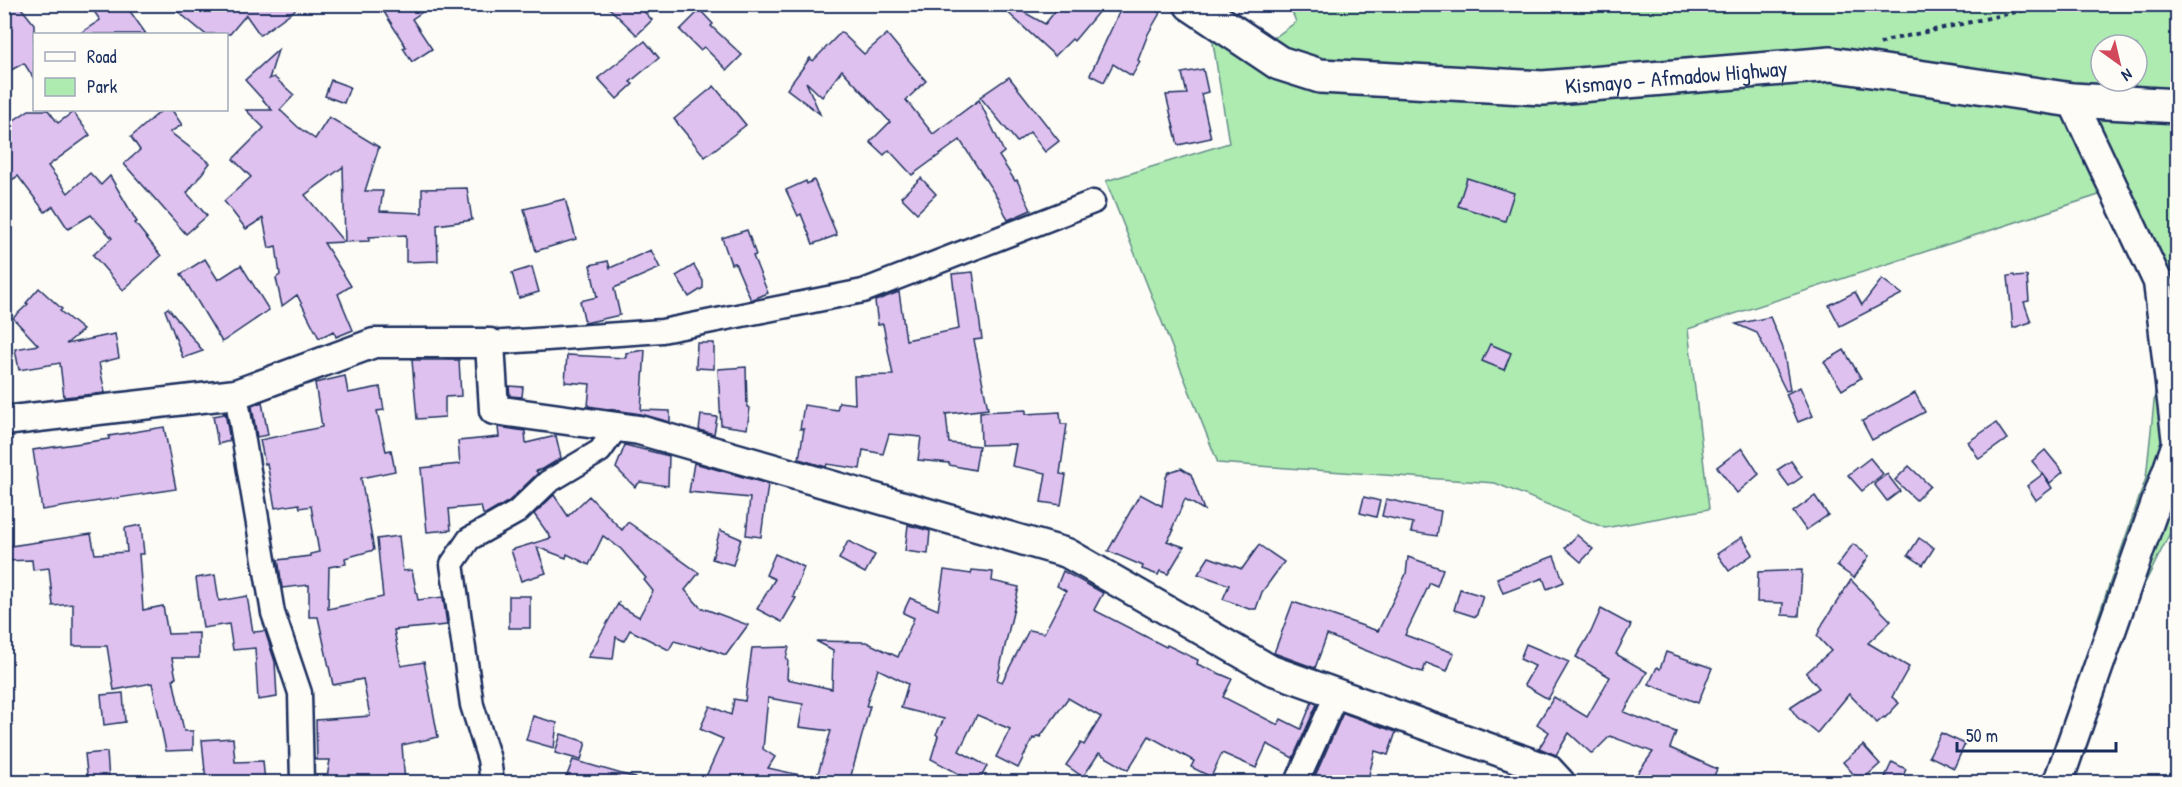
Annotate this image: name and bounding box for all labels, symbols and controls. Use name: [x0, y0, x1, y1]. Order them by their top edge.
legend: [33, 33, 228, 111]
north arrow: [2089, 33, 2149, 93]
text: Road: [87, 44, 117, 69]
street label: Kismayo - Afmadow Highway: [1564, 53, 1789, 101]
text: N: [2117, 64, 2137, 87]
text: Park: [87, 74, 118, 99]
scale bar: [1957, 715, 2116, 753]
text: 50 m: [1966, 723, 1998, 748]

